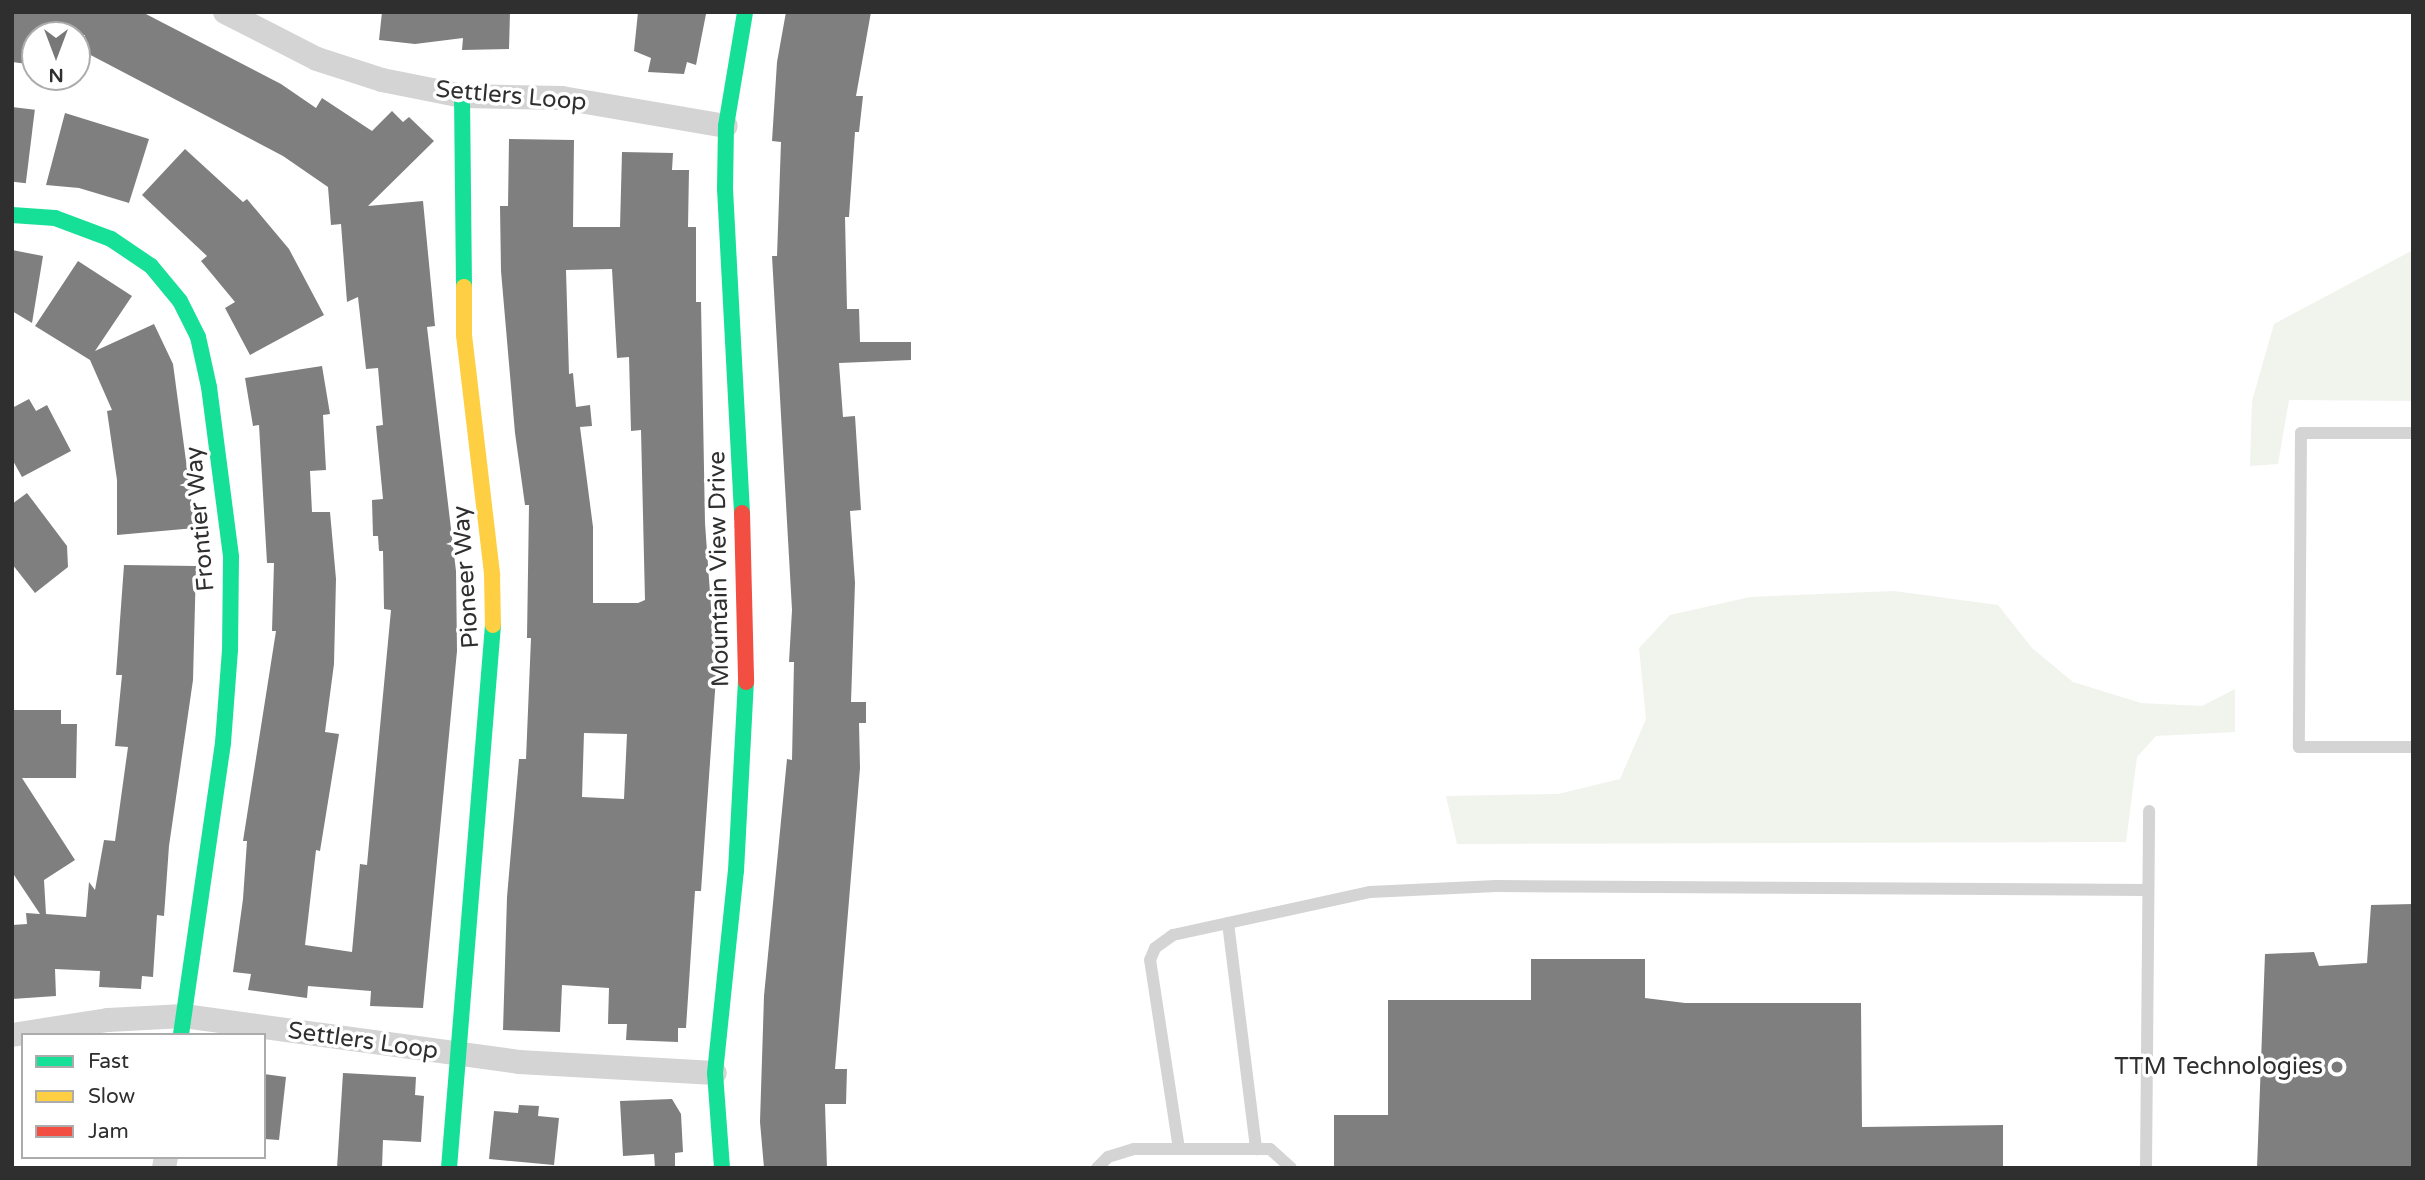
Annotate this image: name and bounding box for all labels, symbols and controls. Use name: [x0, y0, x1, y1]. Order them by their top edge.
north arrow: [21, 21, 91, 91]
text: N: [48, 64, 64, 86]
street label: Settlers Loop: [434, 75, 588, 117]
street label: Frontier Way: [179, 445, 221, 593]
street label: Mountain View Drive: [703, 451, 735, 687]
street label: Pioneer Way: [447, 505, 485, 649]
street label: Settlers Loop: [286, 1016, 440, 1066]
legend: [21, 1033, 266, 1159]
text: Fast: [88, 1049, 129, 1074]
place label: TTM Technologies: [2114, 1053, 2323, 1081]
marker: TTM Technologies: [2329, 1059, 2345, 1075]
text: Slow: [88, 1084, 135, 1109]
text: Jam: [88, 1119, 129, 1144]

